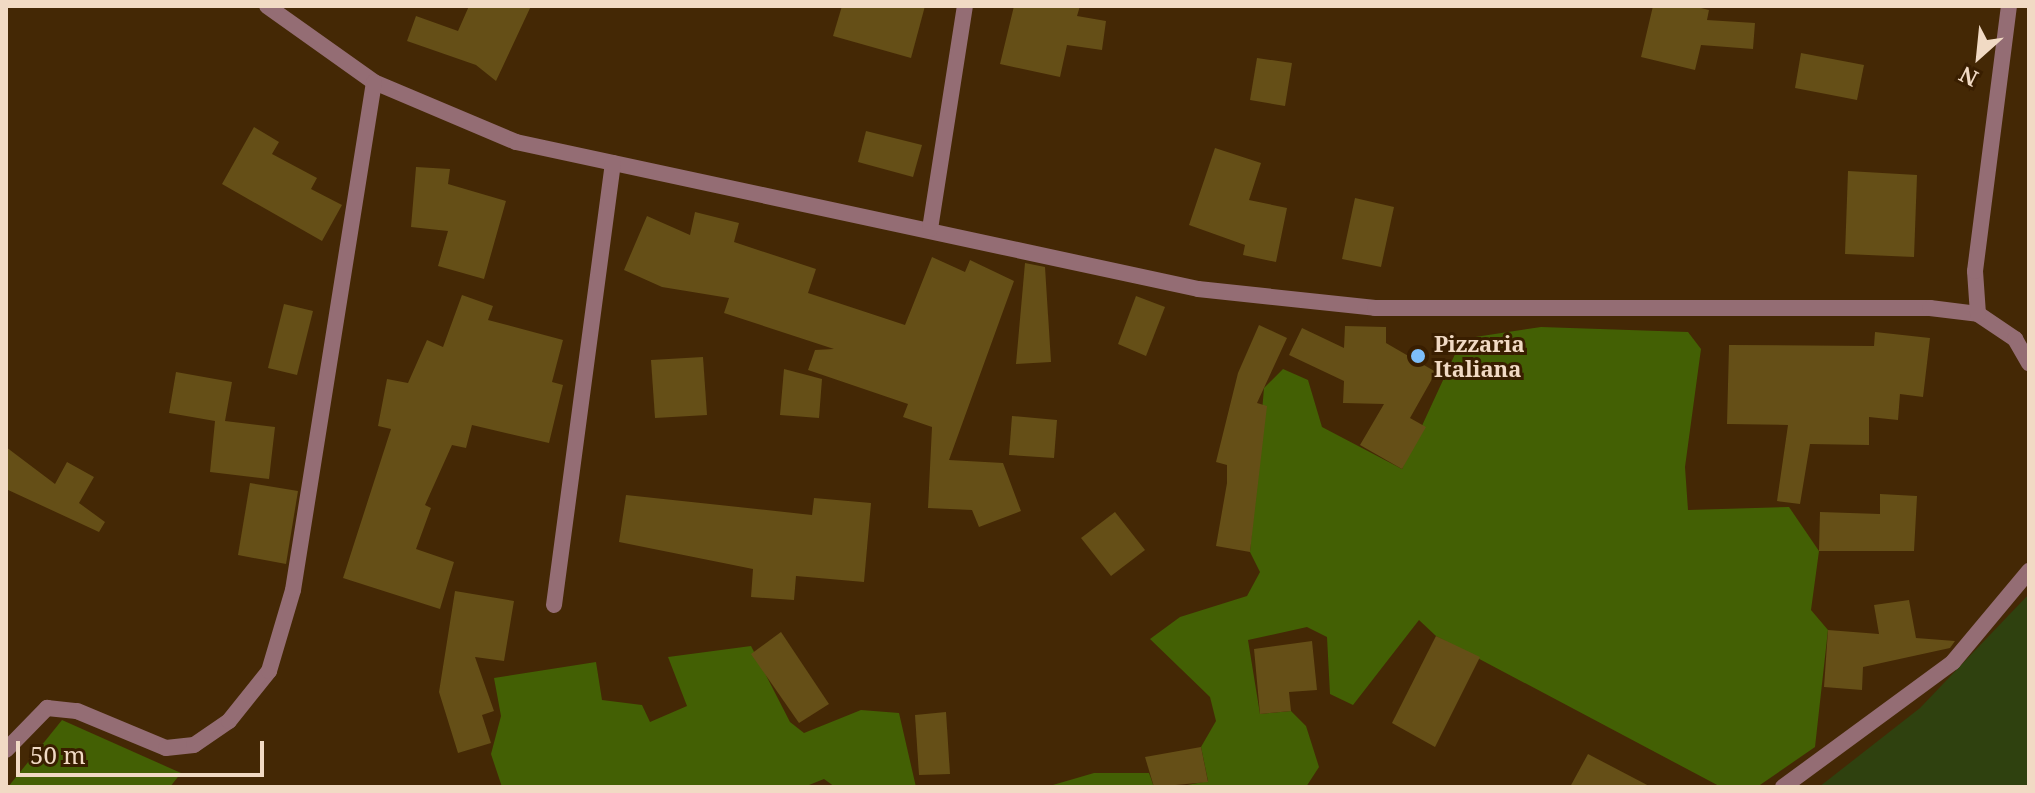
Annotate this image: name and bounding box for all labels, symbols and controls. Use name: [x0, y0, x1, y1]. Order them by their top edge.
north arrow: [1939, 16, 2019, 96]
text: N: [1954, 60, 1983, 95]
place label: Pizzaria Italiana: [1434, 330, 1525, 382]
marker: Pizzaria Italiana: [1409, 347, 1427, 365]
scale bar: [20, 725, 268, 775]
text: 50 m: [30, 738, 86, 771]

